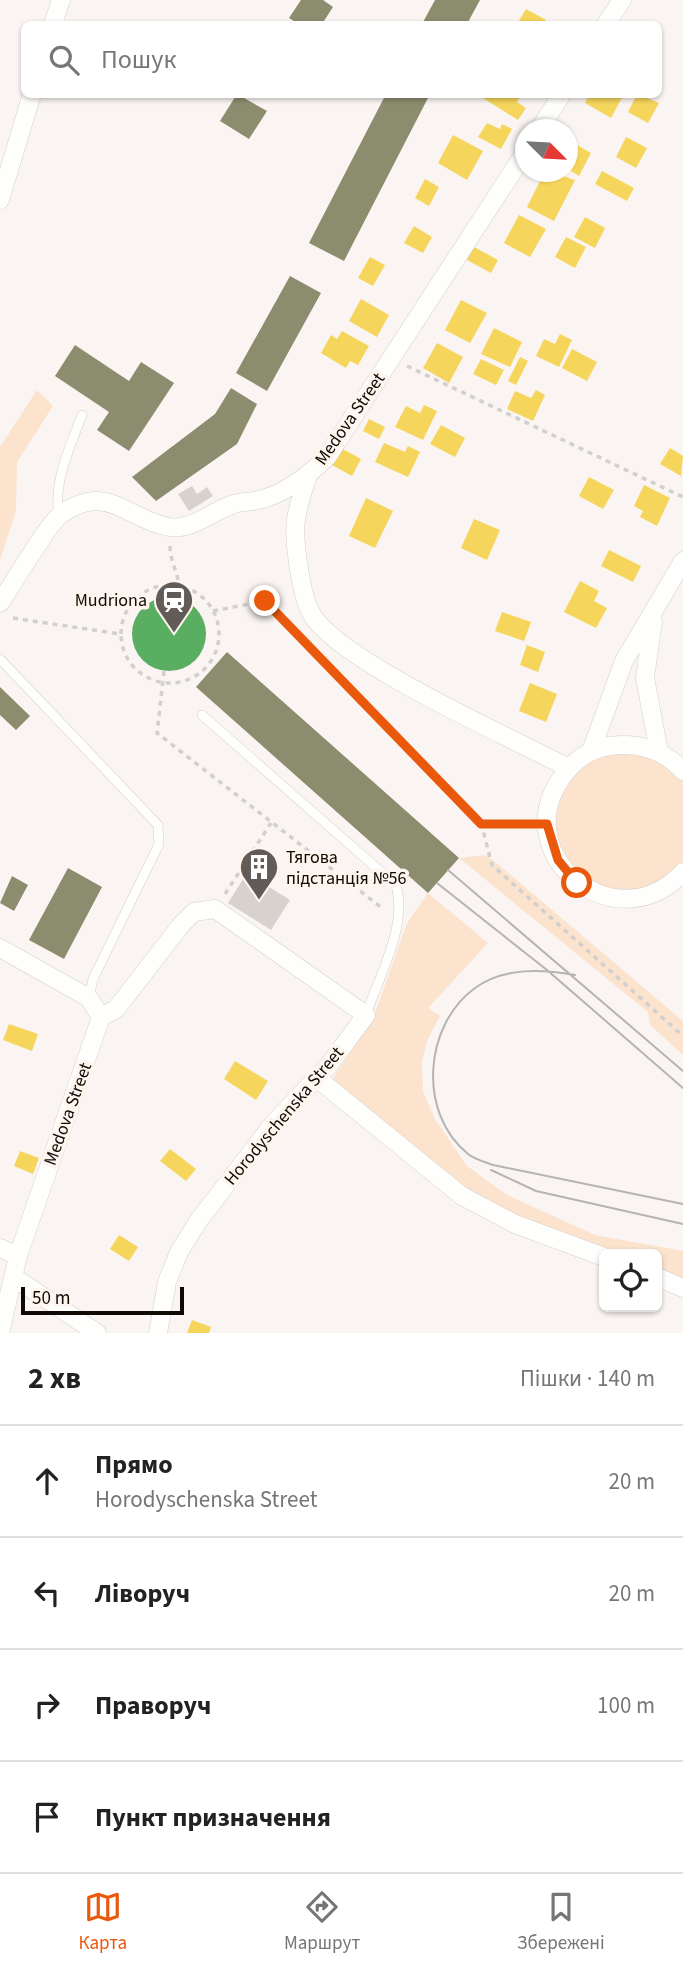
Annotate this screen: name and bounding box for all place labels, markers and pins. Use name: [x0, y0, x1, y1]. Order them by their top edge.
station icon: Mudriona: [153, 579, 195, 634]
place label: Mudriona: [75, 588, 147, 613]
place label: Тягова підстанція №56: [286, 845, 406, 891]
building icon: Тягова підстанція №56: [238, 846, 280, 901]

